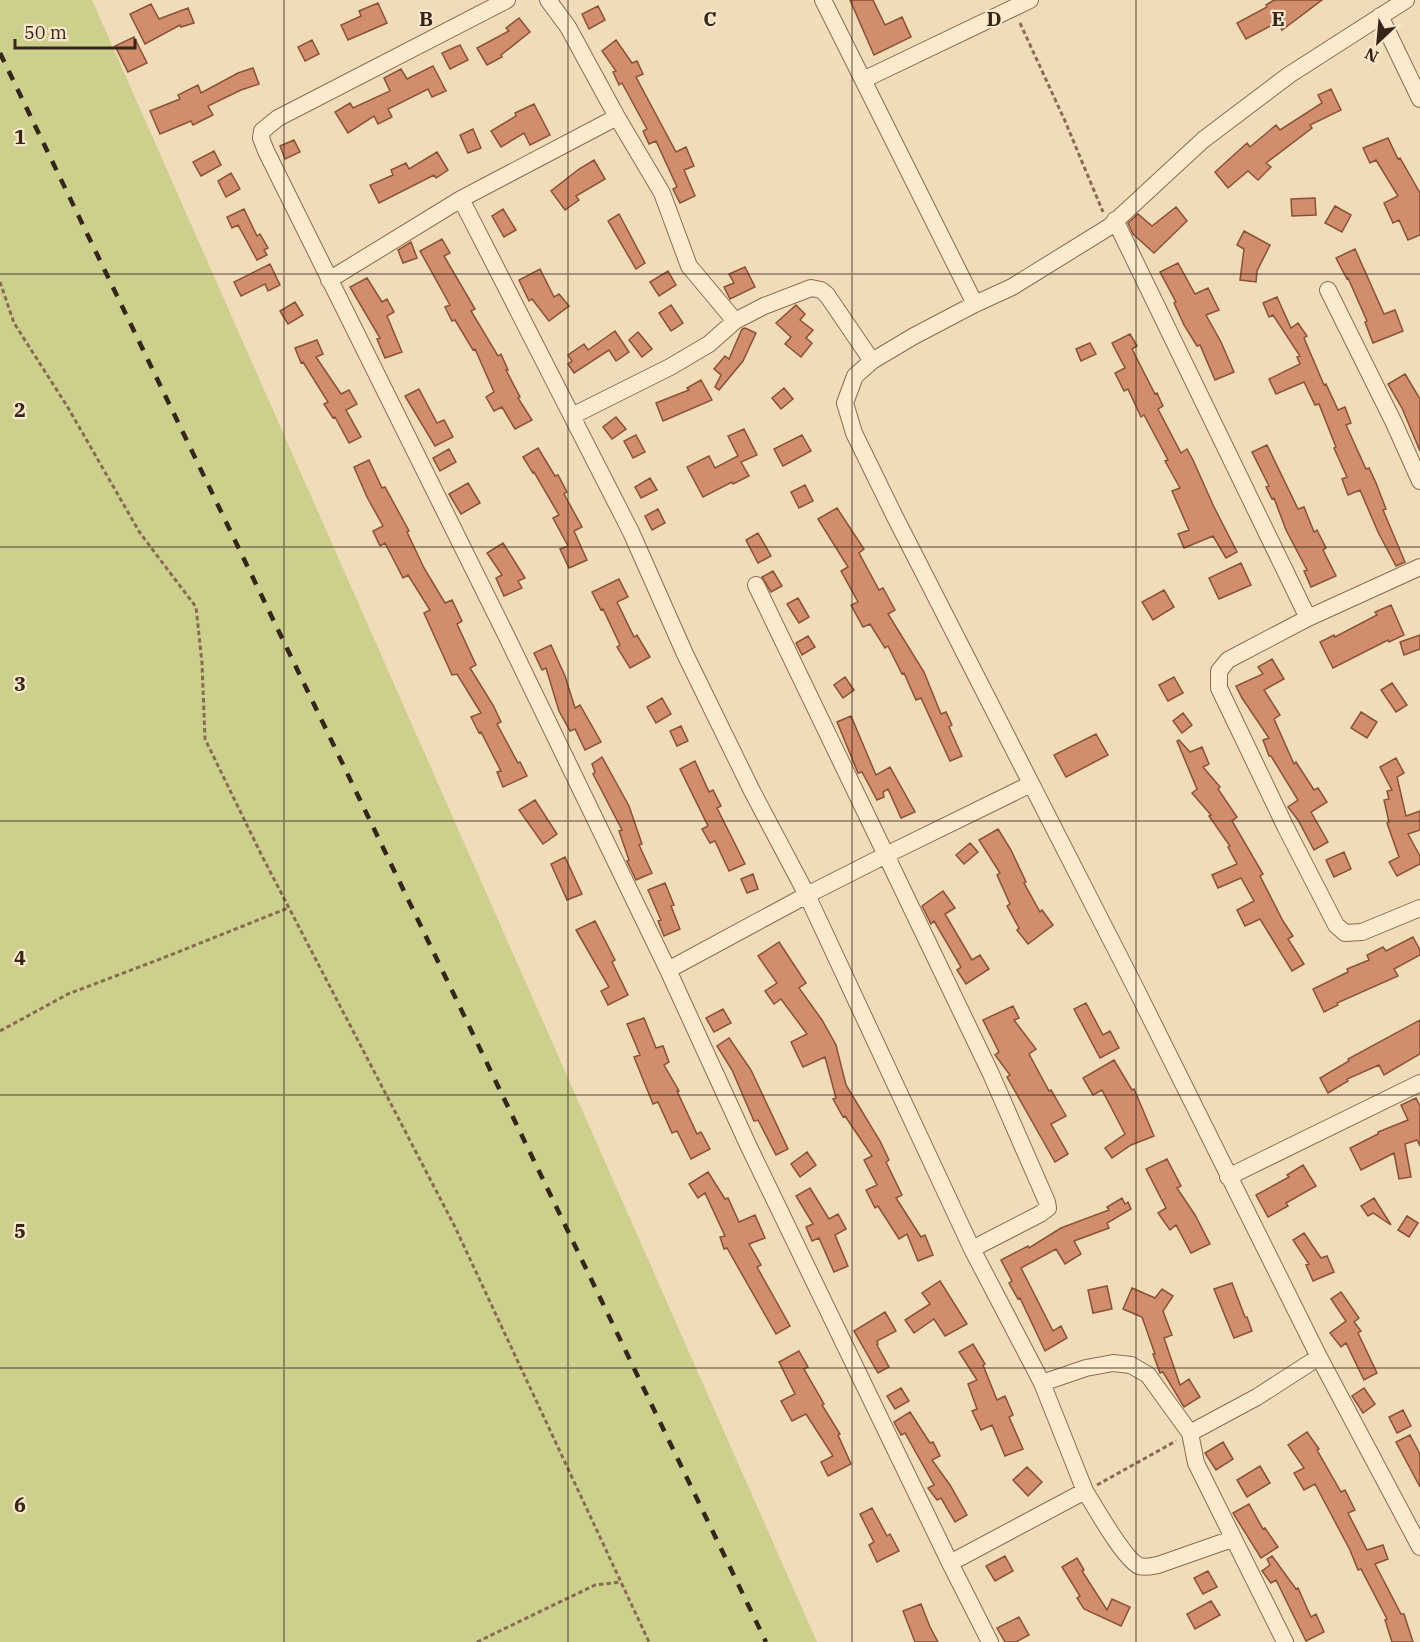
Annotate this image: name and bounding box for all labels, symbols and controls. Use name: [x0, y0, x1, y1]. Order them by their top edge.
text: B: [419, 5, 433, 32]
text: C: [703, 5, 717, 32]
text: D: [986, 5, 1002, 32]
text: E: [1271, 5, 1285, 32]
scale bar: [15, 12, 135, 50]
north arrow: [1348, 12, 1408, 72]
text: 50 m: [24, 21, 67, 44]
text: N: [1361, 44, 1381, 67]
text: 1: [14, 123, 26, 150]
text: 2: [14, 396, 26, 423]
text: 3: [14, 670, 26, 697]
text: 4: [14, 944, 26, 971]
text: 5: [14, 1217, 26, 1244]
text: 6: [14, 1491, 26, 1518]

